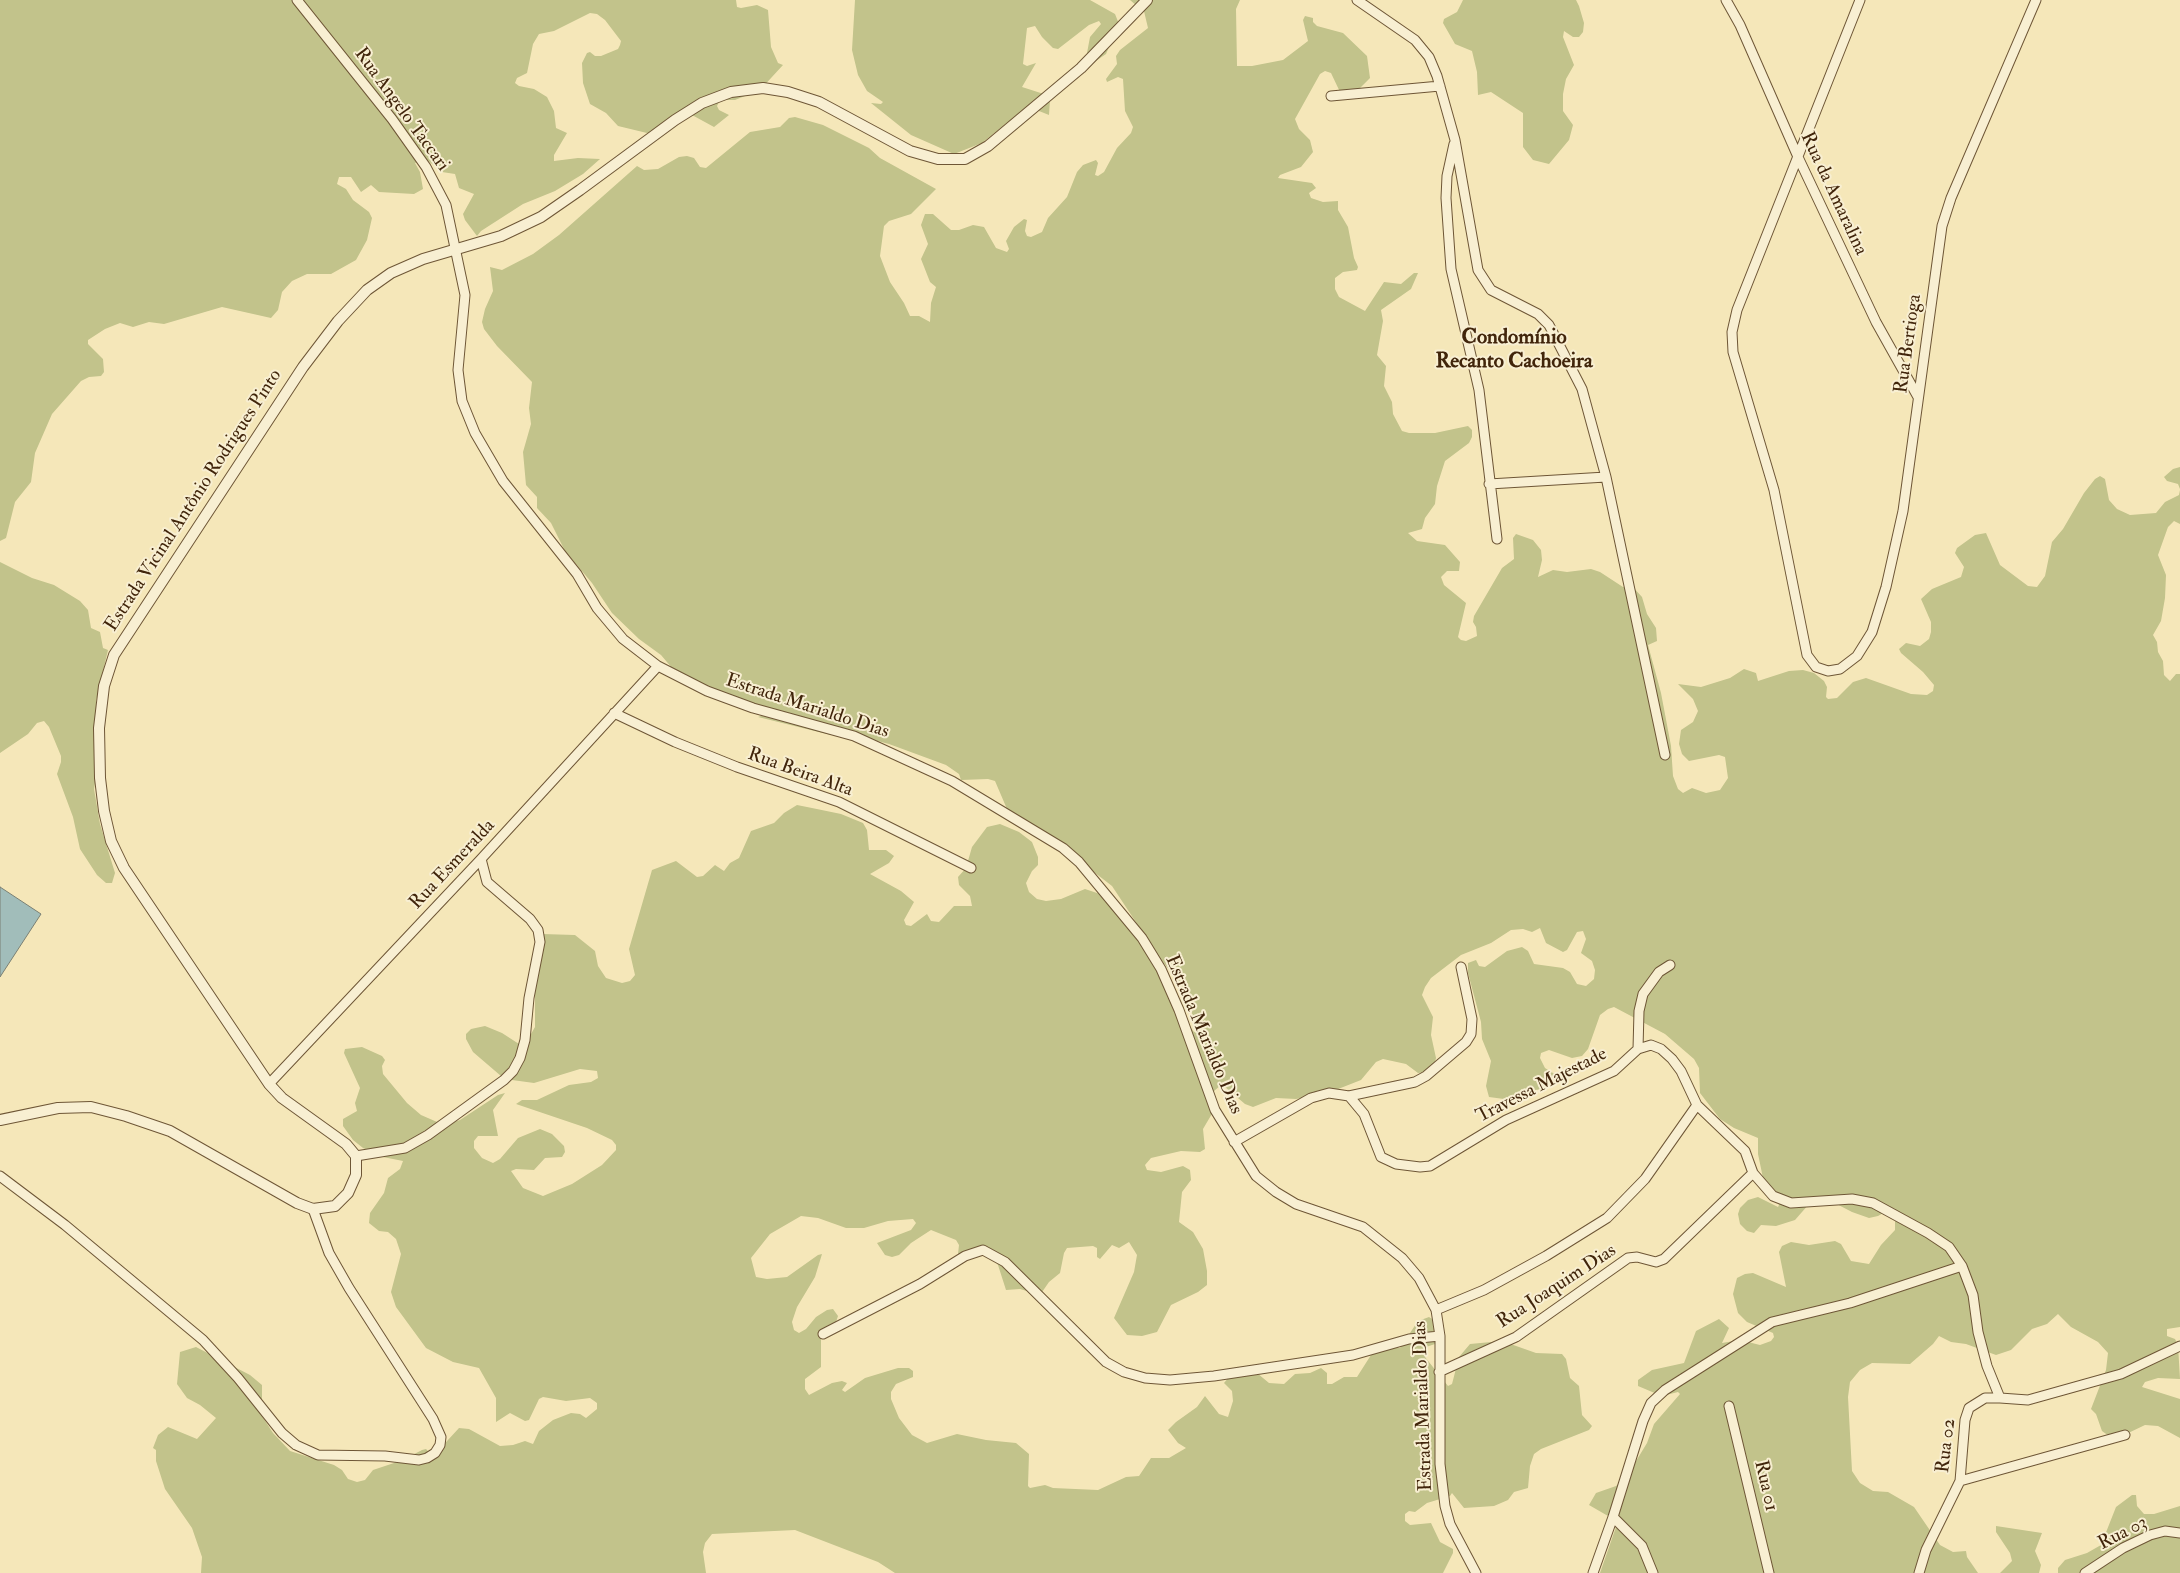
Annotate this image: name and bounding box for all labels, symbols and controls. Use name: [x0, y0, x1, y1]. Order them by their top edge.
street label: Rua Angelo Taccari: [349, 44, 453, 176]
street label: Rua da Amaralina: [1795, 129, 1871, 259]
street label: Rua Bertioga: [1891, 293, 1927, 395]
district label: Condomínio Recanto Cachoeira: [1435, 325, 1593, 375]
street label: Estrada Vicinal Antônio Rodrigues Pinto: [101, 366, 287, 636]
street label: Estrada Marialdo Dias: [722, 670, 892, 744]
street label: Rua Beira Alta: [744, 743, 856, 803]
street label: Rua Esmeralda: [406, 815, 500, 915]
street label: Estrada Marialdo Dias: [1159, 952, 1247, 1118]
street label: Travessa Majestade: [1473, 1043, 1611, 1129]
street label: Rua Joaquim Dias: [1493, 1240, 1621, 1334]
street label: Estrada Marialdo Dias: [1410, 1320, 1438, 1492]
street label: Rua 02: [1932, 1418, 1962, 1474]
street label: Rua 01: [1748, 1458, 1782, 1514]
street label: Rua 03: [2095, 1512, 2151, 1556]

